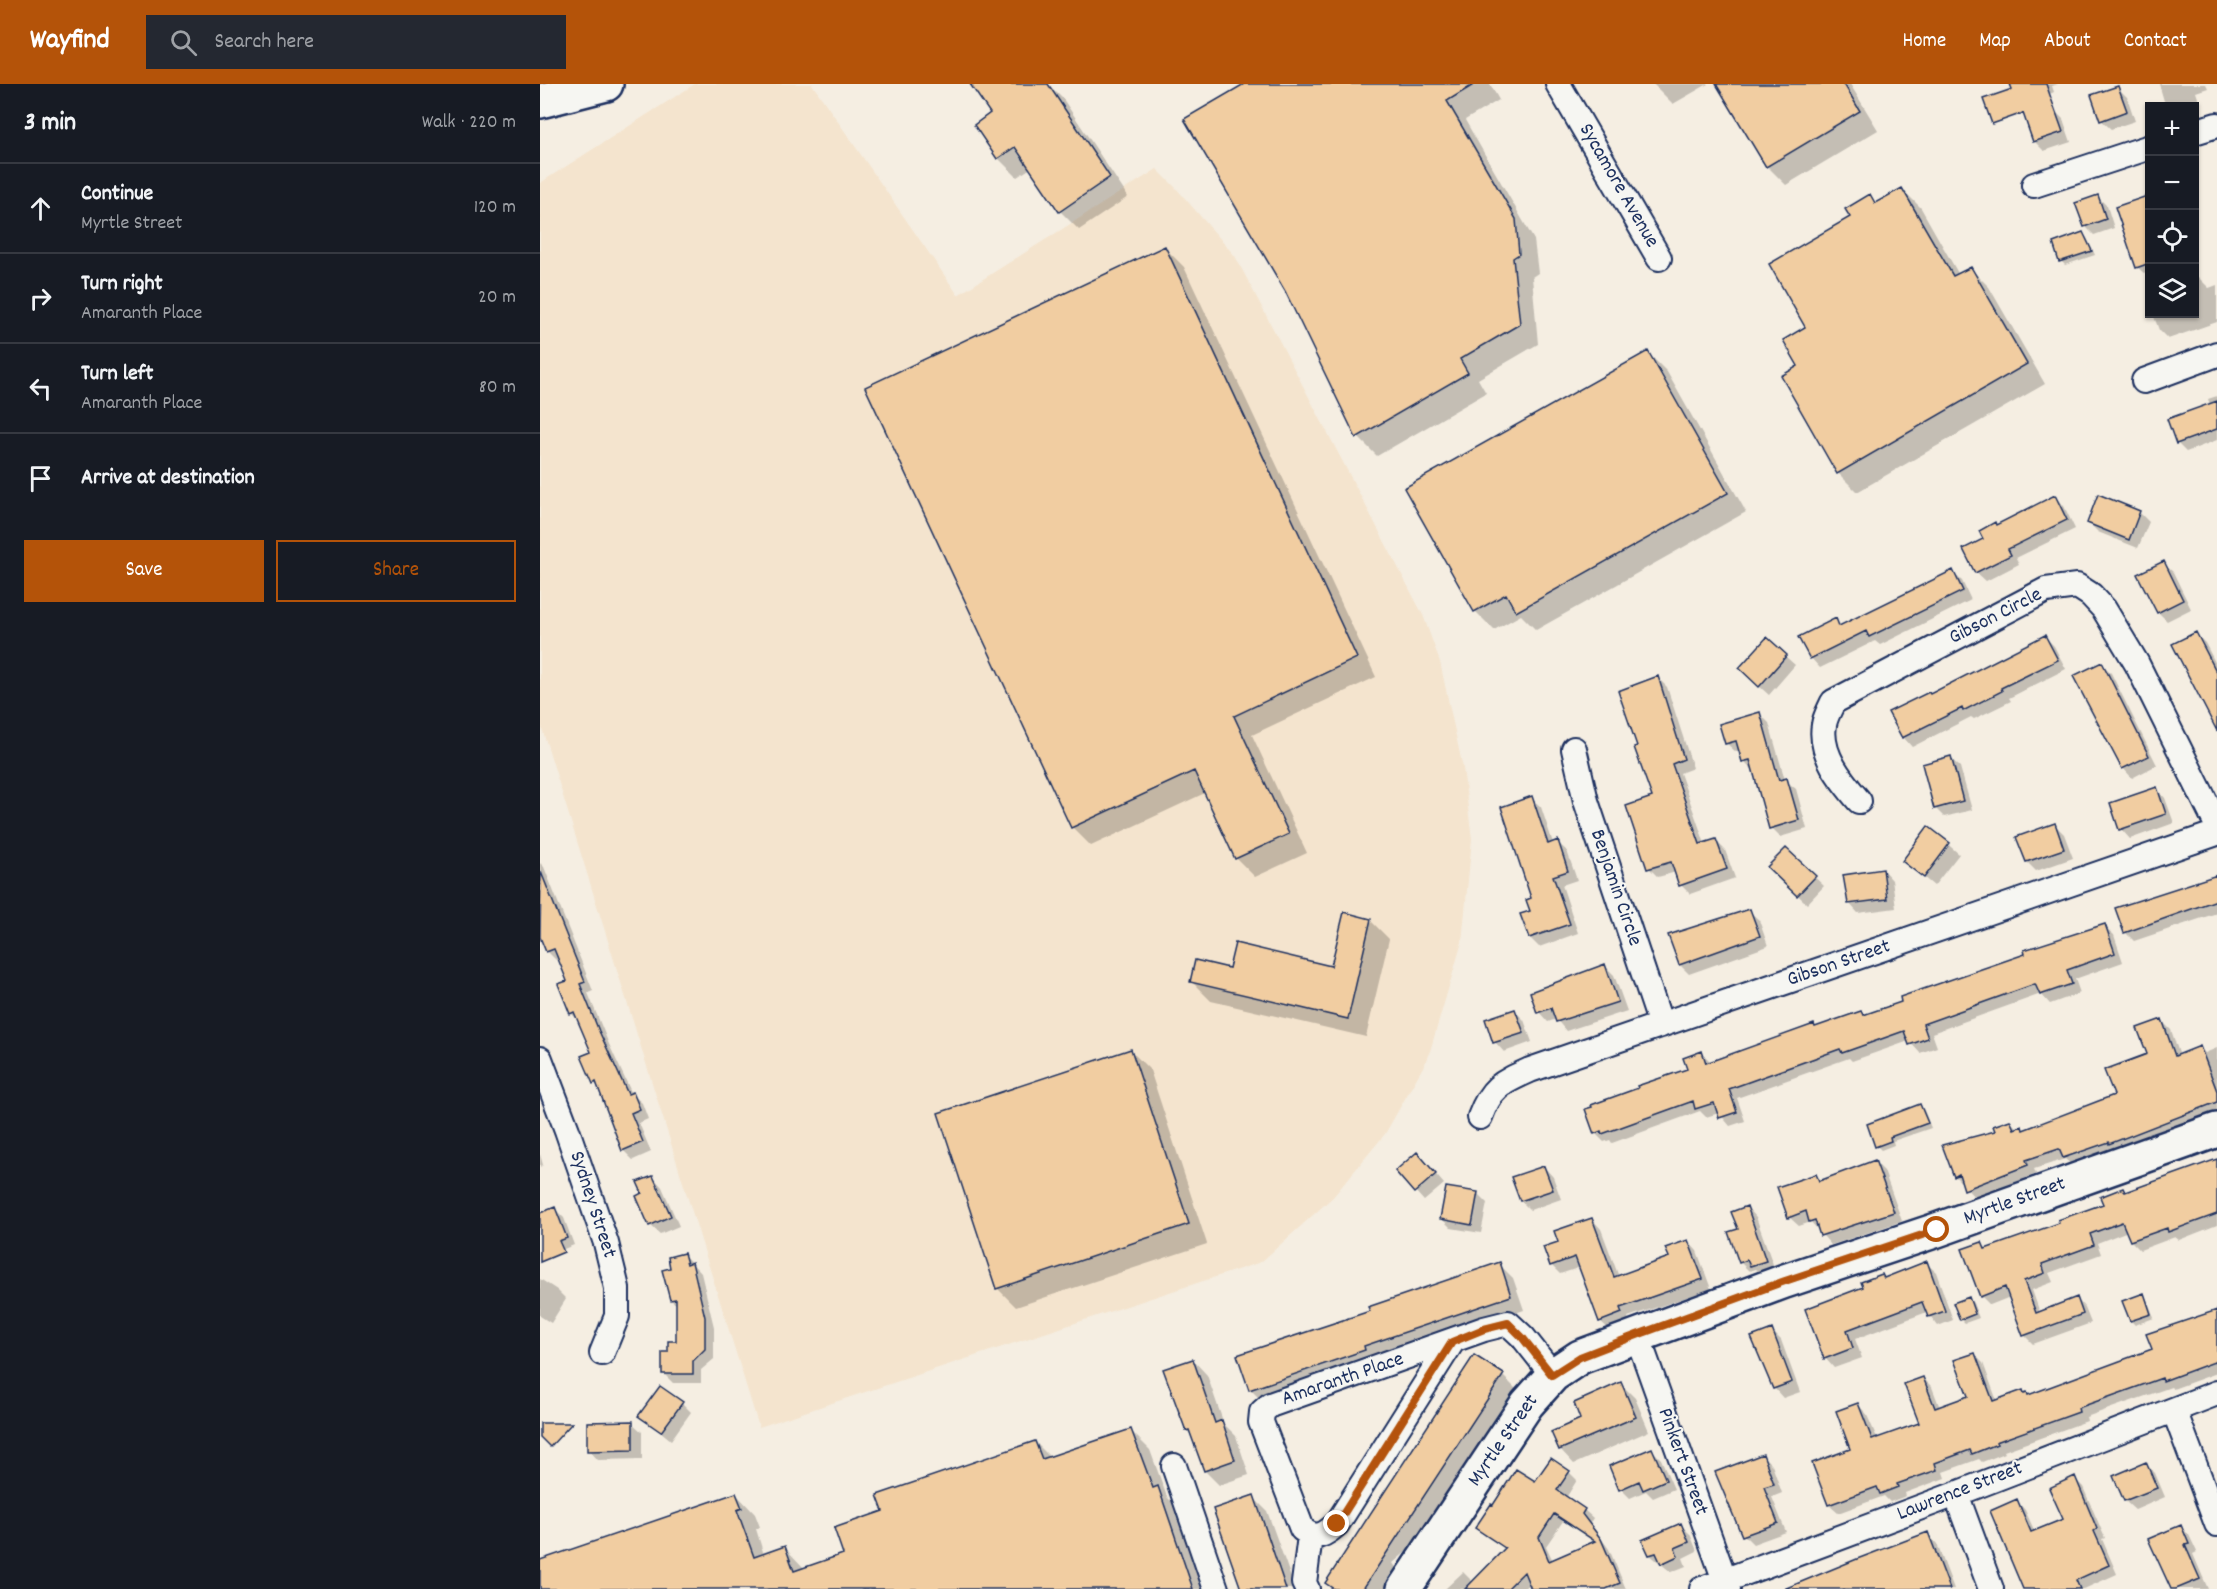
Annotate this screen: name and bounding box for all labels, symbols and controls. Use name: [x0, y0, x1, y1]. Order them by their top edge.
search box: [146, 15, 566, 69]
text: Wayfind: [30, 22, 110, 62]
icon: search: [167, 26, 200, 59]
text: Search here: [215, 27, 314, 58]
text: Home: [1902, 27, 1946, 57]
text: Map: [1979, 27, 2011, 57]
text: About: [2044, 27, 2091, 57]
text: Contact: [2124, 27, 2187, 57]
map controls: [2145, 102, 2199, 318]
button: +: [2145, 102, 2199, 156]
text: 3 min: [24, 105, 76, 142]
text: Walk · 220 m: [422, 109, 516, 137]
street label: Sycamore Avenue: [1570, 118, 1666, 254]
button: −: [2145, 156, 2199, 210]
text: Continue: [81, 179, 153, 210]
icon: ahead: [24, 192, 57, 225]
text: 120 m: [474, 194, 516, 222]
text: Myrtle Street: [81, 210, 182, 238]
button: locate: [2145, 210, 2199, 264]
button: layers: [2145, 264, 2199, 318]
text: Turn right: [81, 269, 163, 300]
icon: right: [24, 282, 57, 315]
text: 20 m: [478, 284, 516, 312]
text: Amaranth Place: [81, 300, 202, 328]
text: Turn left: [81, 359, 153, 390]
icon: left: [24, 372, 57, 405]
text: 80 m: [479, 374, 516, 402]
text: Amaranth Place: [81, 390, 202, 418]
icon: arrive: [24, 462, 57, 495]
text: Arrive at destination: [81, 463, 255, 494]
button: Save: [24, 540, 264, 602]
button: Share: [276, 540, 516, 602]
street label: Gibson Circle: [1944, 581, 2048, 653]
street label: Benjamin Circle: [1581, 826, 1649, 950]
street label: Gibson Street: [1783, 932, 1895, 996]
street label: Sydney Street: [561, 1148, 623, 1263]
street label: Myrtle Street: [1960, 1170, 2070, 1234]
route start: [1923, 1216, 1949, 1242]
street label: Amaranth Place: [1278, 1345, 1408, 1415]
street label: Myrtle Street: [1461, 1389, 1547, 1493]
street label: Pinkert Street: [1649, 1404, 1715, 1520]
street label: Lawrence Street: [1893, 1454, 2027, 1530]
route end: [1323, 1510, 1349, 1536]

